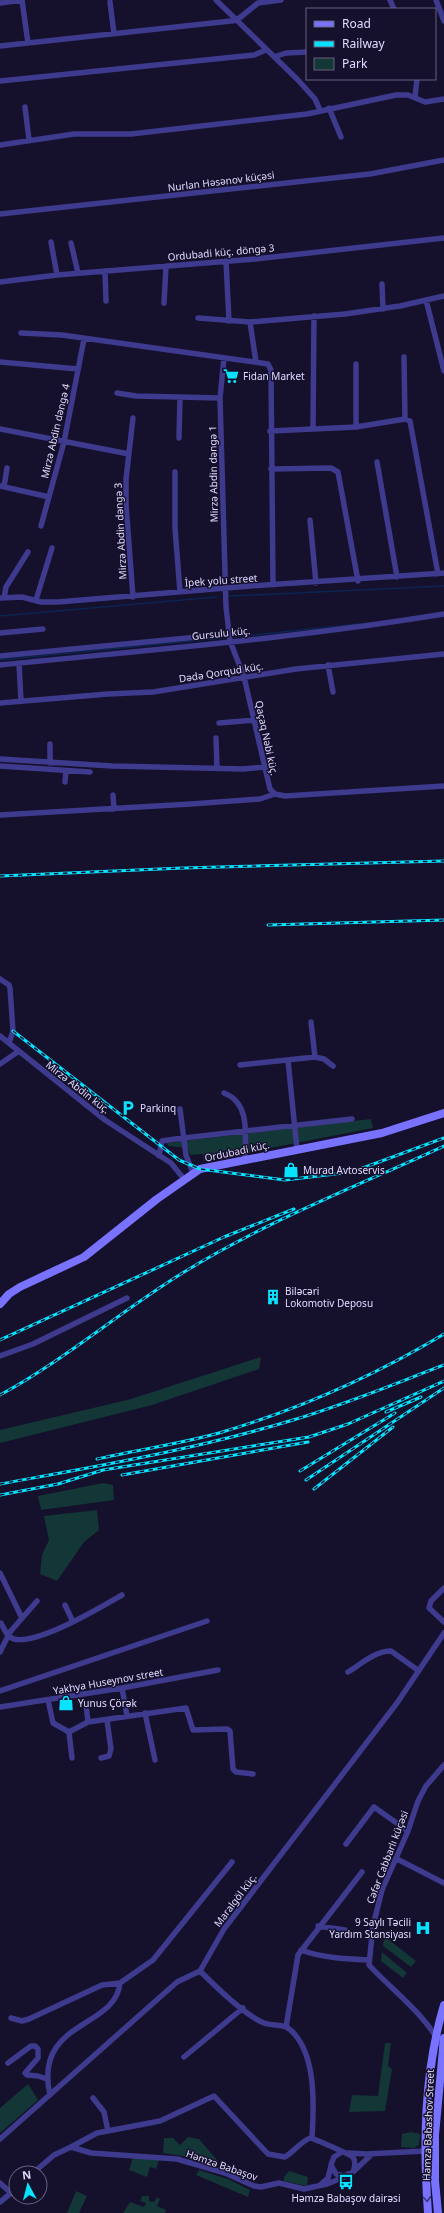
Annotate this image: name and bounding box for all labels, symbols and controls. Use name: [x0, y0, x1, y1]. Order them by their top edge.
legend: [306, 8, 436, 80]
text: Road: [342, 15, 371, 32]
text: Railway: [342, 35, 386, 52]
text: Park: [342, 55, 368, 72]
street label: Nurlan Həsənov küçəsi: [167, 168, 275, 194]
street label: Ordubadi küç. döngə 3: [167, 240, 275, 264]
supermarket icon: Fidan Market: [222, 367, 240, 385]
place label: Fidan Market: [243, 369, 305, 383]
street label: Mirzə Abdin dəngə 4: [37, 382, 73, 480]
street label: Mirzə Abdin dəngə 1: [205, 425, 221, 523]
street label: Mirzə Abdin dəngə 3: [110, 482, 130, 580]
street label: İpek yolu street: [184, 570, 258, 590]
street label: Gursulu küç.: [191, 623, 251, 643]
street label: Dədə Qorqud küç.: [178, 658, 264, 686]
street label: Qaçaq Nəbi küç.: [252, 699, 282, 777]
street label: Mirzə Abdin küç.: [43, 1058, 113, 1116]
parking icon: Parkinq: [119, 1099, 137, 1117]
place label: Parkinq: [140, 1101, 176, 1115]
street label: Ordubadi küç.: [203, 1137, 271, 1165]
shop icon: Murad Avtoservis: [282, 1161, 300, 1179]
place label: Murad Avtoservis: [303, 1163, 385, 1177]
place label: Biləcəri Lokomotiv Deposu: [285, 1284, 373, 1310]
building icon: Biləcəri Lokomotiv Deposu: [264, 1288, 282, 1306]
street label: Yakhya Huseynov street: [52, 1664, 164, 1698]
shop icon: Yunus Çörək: [57, 1694, 75, 1712]
place label: Yunus Çörək: [78, 1696, 137, 1710]
street label: Cəfər Cabbarlı küçəsi: [363, 1808, 411, 1906]
street label: Maralgöl küç.: [210, 1871, 260, 1929]
place label: 9 Saylı Təcili Yardım Stansiyası: [329, 1915, 411, 1941]
hospital icon: 9 Saylı Təcili Yardım Stansiyası: [414, 1919, 432, 1937]
street label: Hamza Babashov Street: [419, 2069, 437, 2181]
street label: Həmzə Babaşov: [184, 2146, 261, 2184]
north arrow: [8, 2165, 48, 2205]
text: N: [21, 2167, 32, 2183]
bus stop icon: Həmzə Babaşov dairəsi: [337, 2173, 355, 2191]
place label: Həmzə Babaşov dairəsi: [291, 2191, 401, 2205]
one-way arrow: [423, 2196, 431, 2202]

